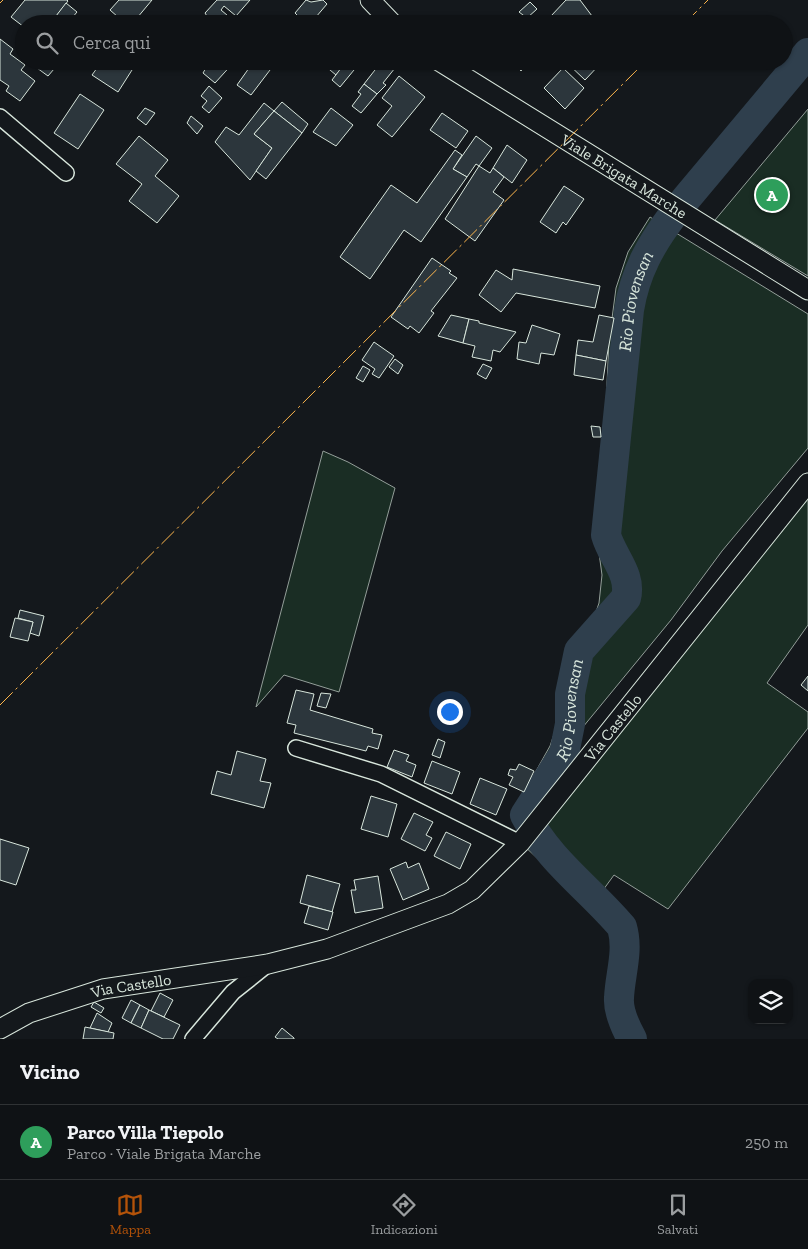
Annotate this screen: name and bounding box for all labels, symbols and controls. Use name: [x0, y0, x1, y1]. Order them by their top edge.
search box: [15, 15, 793, 70]
icon: search: [33, 29, 61, 57]
text: Cerca qui: [73, 31, 151, 54]
street label: Viale Brigata Marche: [557, 129, 691, 222]
pin: A: [756, 176, 788, 214]
water label: Rio Piovensan: [614, 247, 658, 353]
water label: Rio Piovensan: [551, 657, 588, 765]
street label: Via Castello: [579, 690, 645, 766]
your location: [437, 699, 463, 725]
street label: Via Castello: [87, 969, 172, 1002]
map controls: [748, 979, 793, 1024]
button: layers: [748, 979, 793, 1024]
text: Vicino: [20, 1059, 80, 1084]
text: Parco Villa Tiepolo: [67, 1121, 224, 1144]
text: A: [31, 1133, 42, 1152]
text: 250 m: [745, 1133, 788, 1152]
text: Parco · Viale Brigata Marche: [67, 1144, 261, 1163]
tab: Mappa: [110, 1191, 151, 1238]
tab: Indicazioni: [371, 1191, 438, 1238]
tab: Salvati: [657, 1191, 698, 1238]

